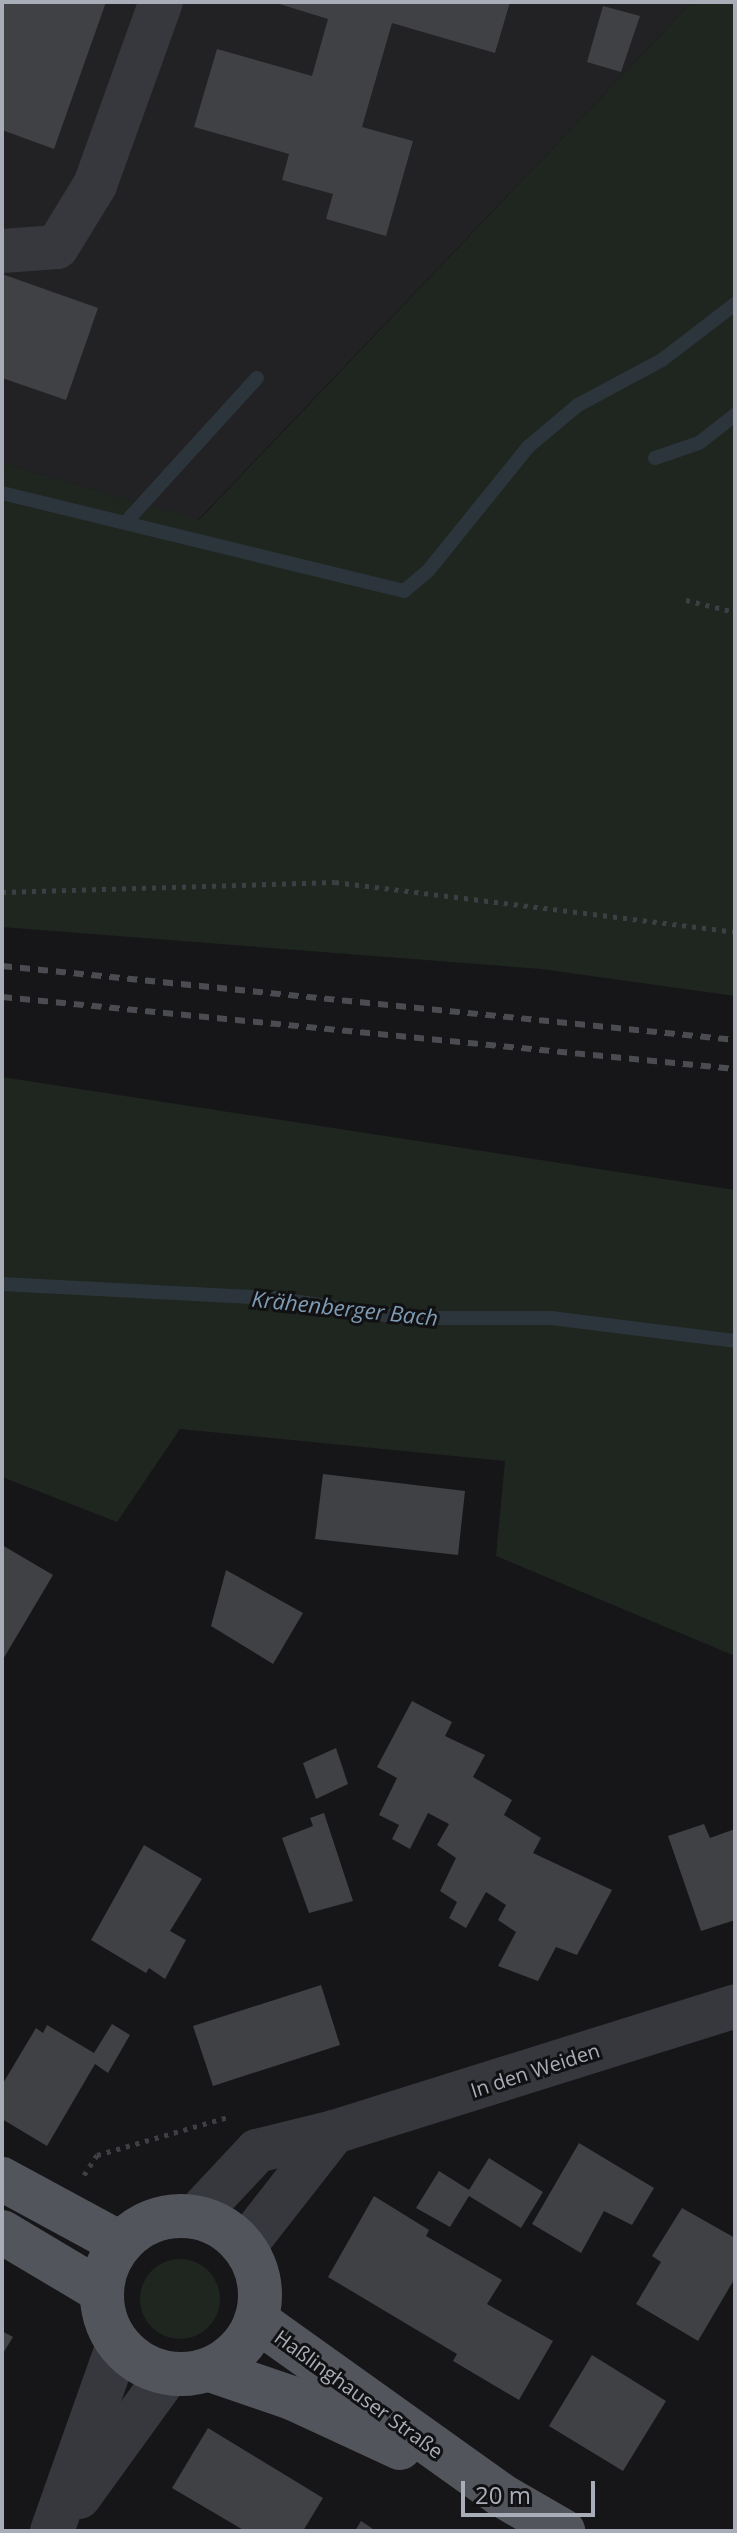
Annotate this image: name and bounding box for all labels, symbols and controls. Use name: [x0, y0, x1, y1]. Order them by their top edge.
water label: Krähenberger Bach: [251, 1285, 439, 1331]
street label: In den Weiden: [467, 2038, 603, 2102]
street label: Haßlinghauser Straße: [270, 2325, 448, 2463]
scale bar: [465, 2465, 599, 2515]
text: 20 m: [475, 2478, 531, 2511]

